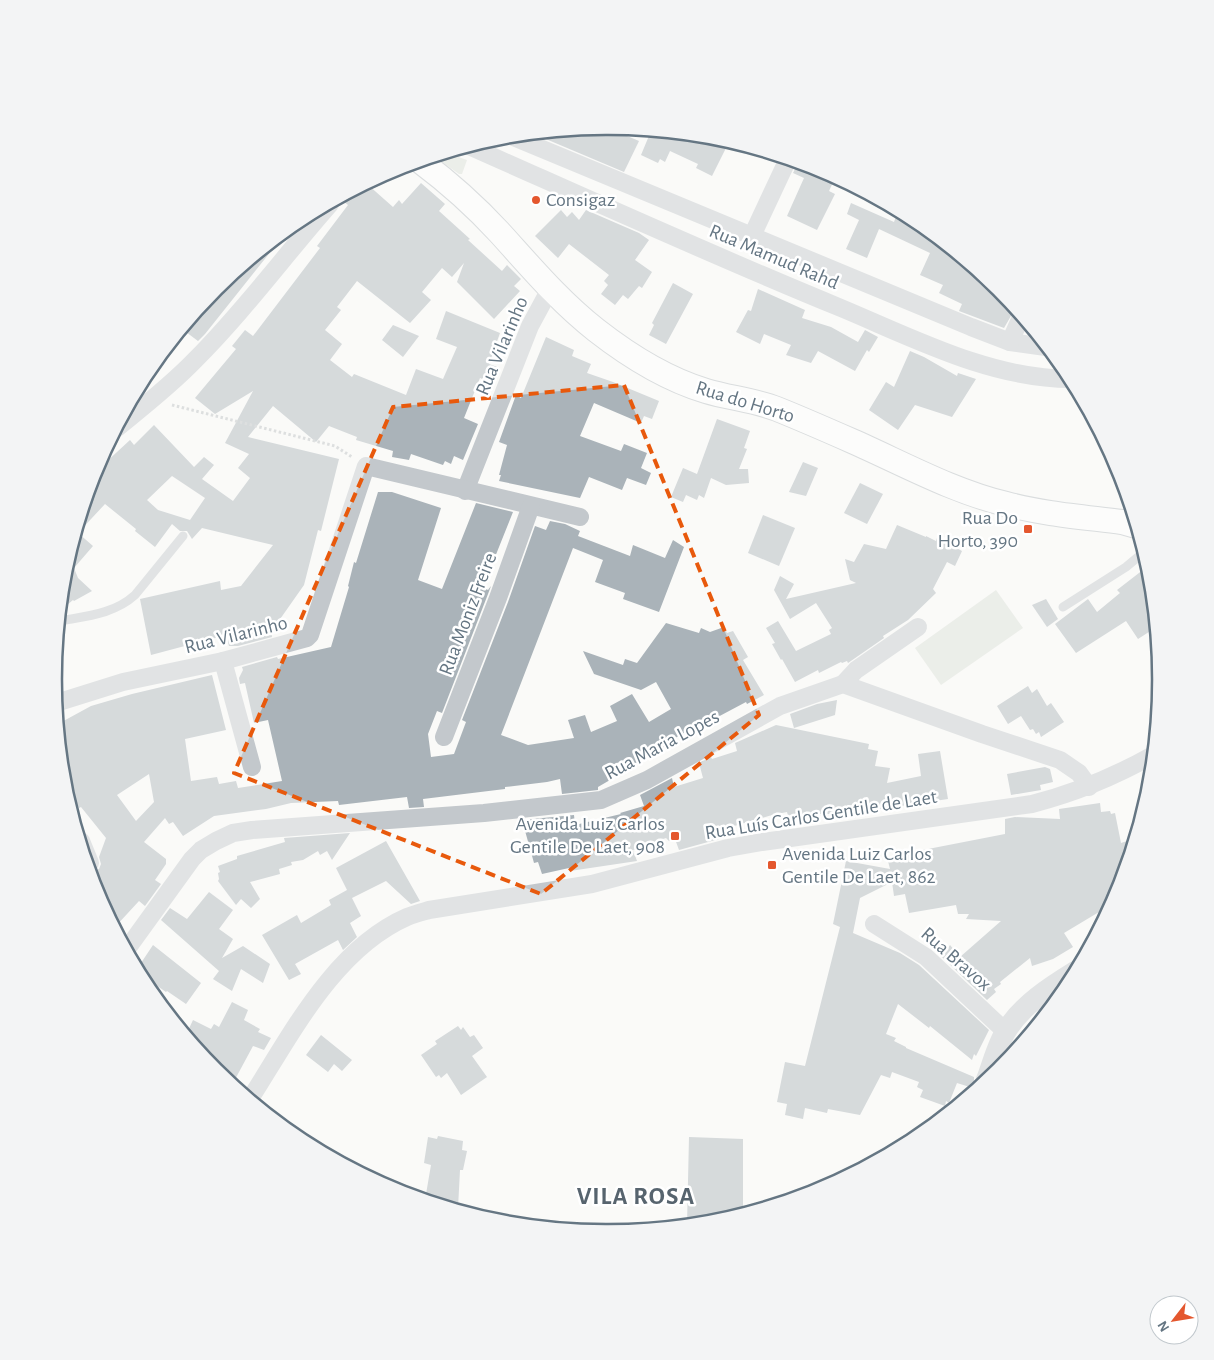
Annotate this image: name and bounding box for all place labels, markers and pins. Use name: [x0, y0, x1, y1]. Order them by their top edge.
place label: Consigaz: [546, 190, 615, 210]
marker: Consigaz: [530, 194, 542, 206]
place label: Rua Do Horto, 390: [938, 508, 1018, 551]
marker: Rua Do Horto, 390: [1022, 523, 1034, 535]
place label: Avenida Luiz Carlos Gentile De Laet, 908: [510, 814, 665, 857]
marker: Avenida Luiz Carlos Gentile De Laet, 908: [669, 830, 681, 842]
place label: Avenida Luiz Carlos Gentile De Laet, 862: [782, 844, 936, 887]
marker: Avenida Luiz Carlos Gentile De Laet, 862: [766, 859, 778, 871]

